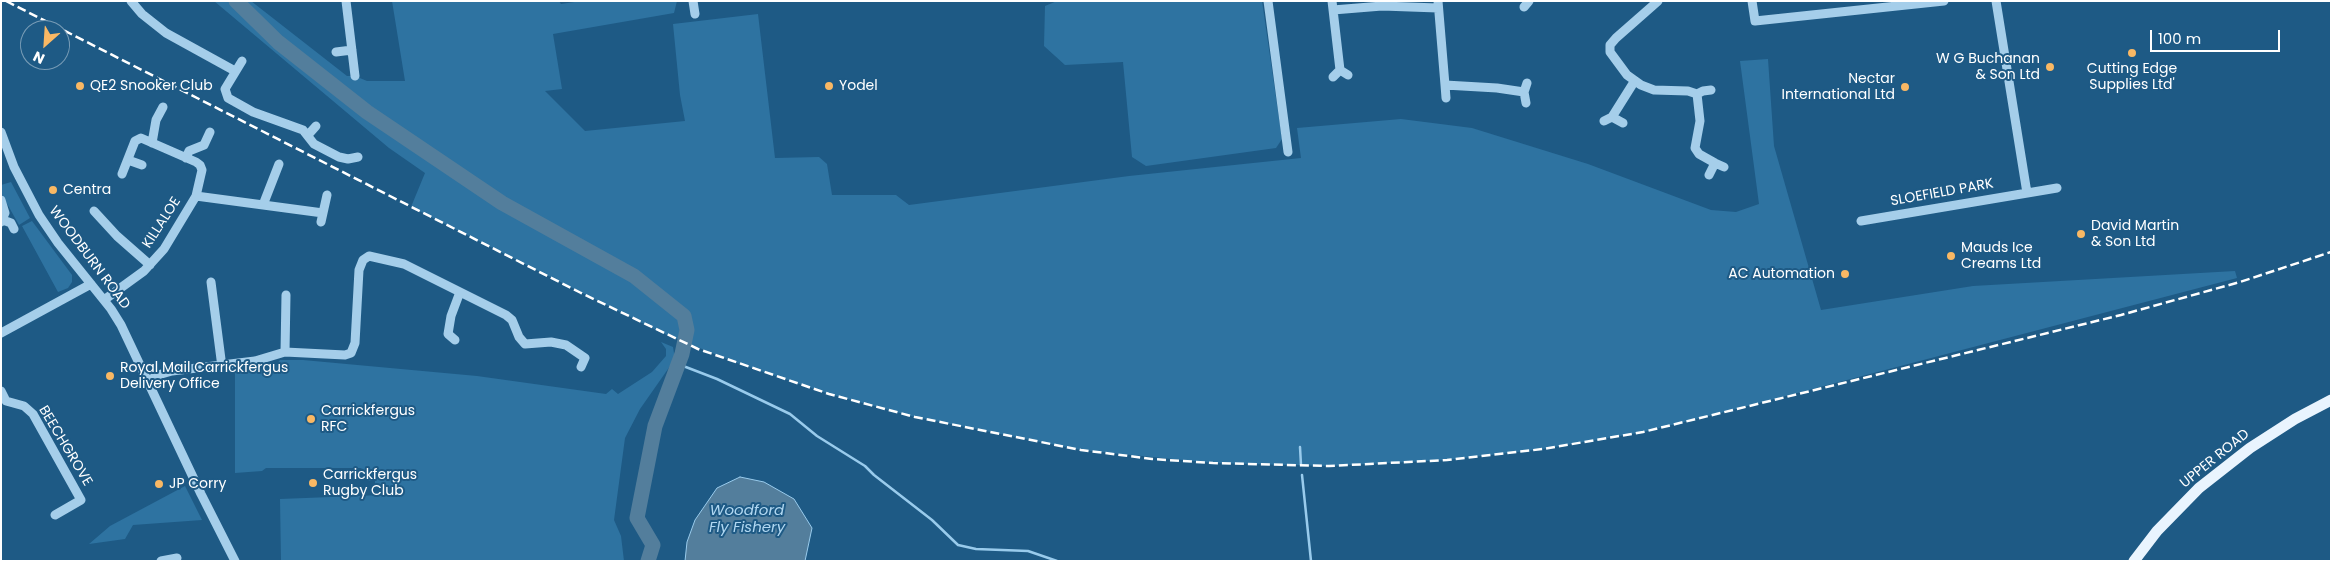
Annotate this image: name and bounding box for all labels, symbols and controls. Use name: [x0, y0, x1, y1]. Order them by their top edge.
north arrow: [20, 20, 70, 70]
scale bar: [2152, 20, 2282, 52]
text: 100 m: [2158, 28, 2201, 49]
text: N: [30, 46, 48, 69]
marker: Cutting Edge Supplies Ltd': [2126, 47, 2138, 59]
place label: W G Buchanan & Son Ltd: [1936, 51, 2040, 84]
marker: W G Buchanan & Son Ltd: [2044, 61, 2056, 73]
place label: Cutting Edge Supplies Ltd': [2087, 61, 2177, 94]
place label: Nectar International Ltd: [1781, 71, 1895, 104]
place label: QE2 Snooker Club: [90, 78, 213, 94]
place label: Yodel: [839, 78, 878, 94]
marker: QE2 Snooker Club: [74, 80, 86, 92]
marker: Yodel: [823, 80, 835, 92]
marker: Nectar International Ltd: [1899, 81, 1911, 93]
street label: SLOEFIELD PARK: [1889, 176, 1995, 210]
place label: Centra: [63, 182, 111, 198]
marker: Centra: [47, 184, 59, 196]
street label: KILLALOE: [139, 194, 185, 252]
street label: WOODBURN ROAD: [45, 203, 133, 313]
place label: David Martin & Son Ltd: [2091, 218, 2179, 250]
marker: David Martin & Son Ltd: [2075, 228, 2087, 240]
place label: Mauds Ice Creams Ltd: [1961, 240, 2041, 272]
marker: Mauds Ice Creams Ltd: [1945, 250, 1957, 262]
place label: AC Automation: [1728, 266, 1835, 282]
marker: AC Automation: [1839, 268, 1851, 280]
place label: Royal Mail Carrickfergus Delivery Office: [120, 360, 288, 392]
marker: Royal Mail Carrickfergus Delivery Office: [104, 370, 116, 382]
street label: BEECHGROVE: [34, 403, 96, 489]
place label: Carrickfergus RFC: [321, 403, 415, 436]
marker: Carrickfergus RFC: [305, 413, 317, 425]
street label: UPPER ROAD: [2177, 426, 2253, 492]
place label: Carrickfergus Rugby Club: [323, 467, 417, 500]
place label: JP Corry: [169, 476, 226, 492]
marker: Carrickfergus Rugby Club: [307, 477, 319, 489]
marker: JP Corry: [153, 478, 165, 490]
water label: Woodford Fly Fishery: [709, 502, 785, 537]

